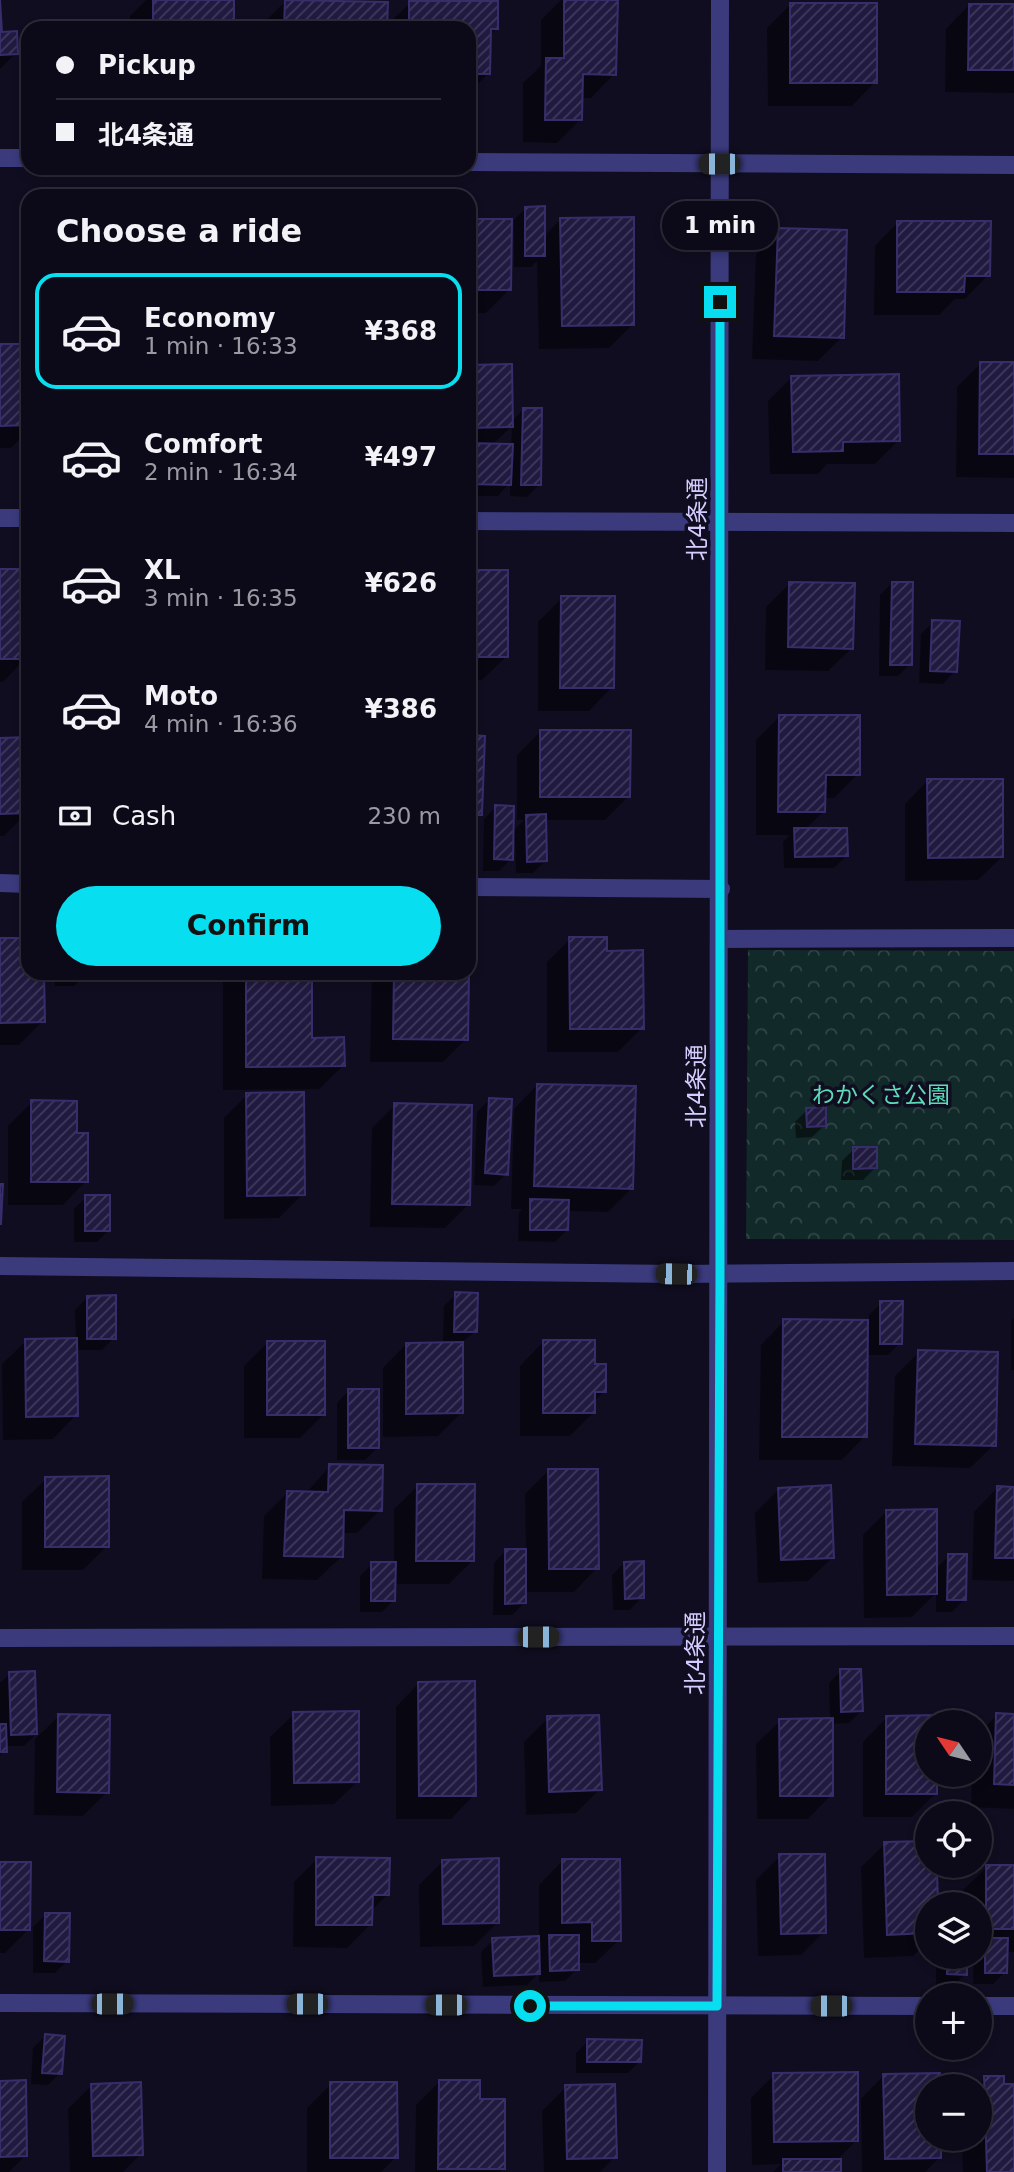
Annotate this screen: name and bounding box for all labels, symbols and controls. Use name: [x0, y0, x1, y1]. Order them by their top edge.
text: Pickup: [98, 50, 196, 80]
text: 北4条通: [98, 120, 194, 150]
car: [699, 154, 741, 175]
callout: 1 min: [662, 201, 778, 250]
text: Choose a ride: [56, 212, 302, 250]
text: 1 min: [684, 212, 756, 238]
route end: [704, 286, 736, 318]
icon: car: [60, 300, 123, 363]
text: Economy: [144, 303, 275, 333]
text: ¥368: [365, 316, 437, 346]
text: 1 min · 16:33: [144, 333, 298, 359]
icon: car: [60, 426, 123, 489]
text: Comfort: [144, 429, 262, 459]
text: ¥497: [365, 442, 437, 472]
text: 2 min · 16:34: [144, 459, 298, 485]
street label: 北4条通: [684, 477, 710, 561]
icon: car: [60, 552, 123, 615]
text: XL: [144, 555, 181, 585]
text: ¥626: [365, 568, 437, 598]
text: 3 min · 16:35: [144, 585, 298, 611]
icon: car: [60, 678, 123, 741]
text: Moto: [144, 681, 218, 711]
text: ¥386: [365, 694, 437, 724]
text: 4 min · 16:36: [144, 711, 298, 737]
icon: cash: [56, 797, 94, 835]
text: Cash: [112, 801, 176, 831]
text: 230 m: [367, 803, 441, 829]
button: Confirm: [56, 886, 441, 966]
street label: 北4条通: [683, 1044, 709, 1128]
park label: わかくさ公園: [812, 1082, 950, 1108]
car: [655, 1263, 698, 1285]
street label: 北4条通: [682, 1611, 708, 1695]
car: [518, 1627, 560, 1648]
north arrow: [915, 1710, 992, 1787]
map controls: [915, 1710, 992, 2151]
button: locate: [915, 1801, 992, 1878]
button: layers: [915, 1892, 992, 1969]
button: +: [915, 1983, 992, 2060]
route start: [514, 1990, 546, 2022]
car: [92, 1994, 134, 2015]
car: [287, 1994, 329, 2015]
car: [426, 1995, 468, 2016]
car: [811, 1996, 853, 2017]
button: −: [915, 2074, 992, 2151]

